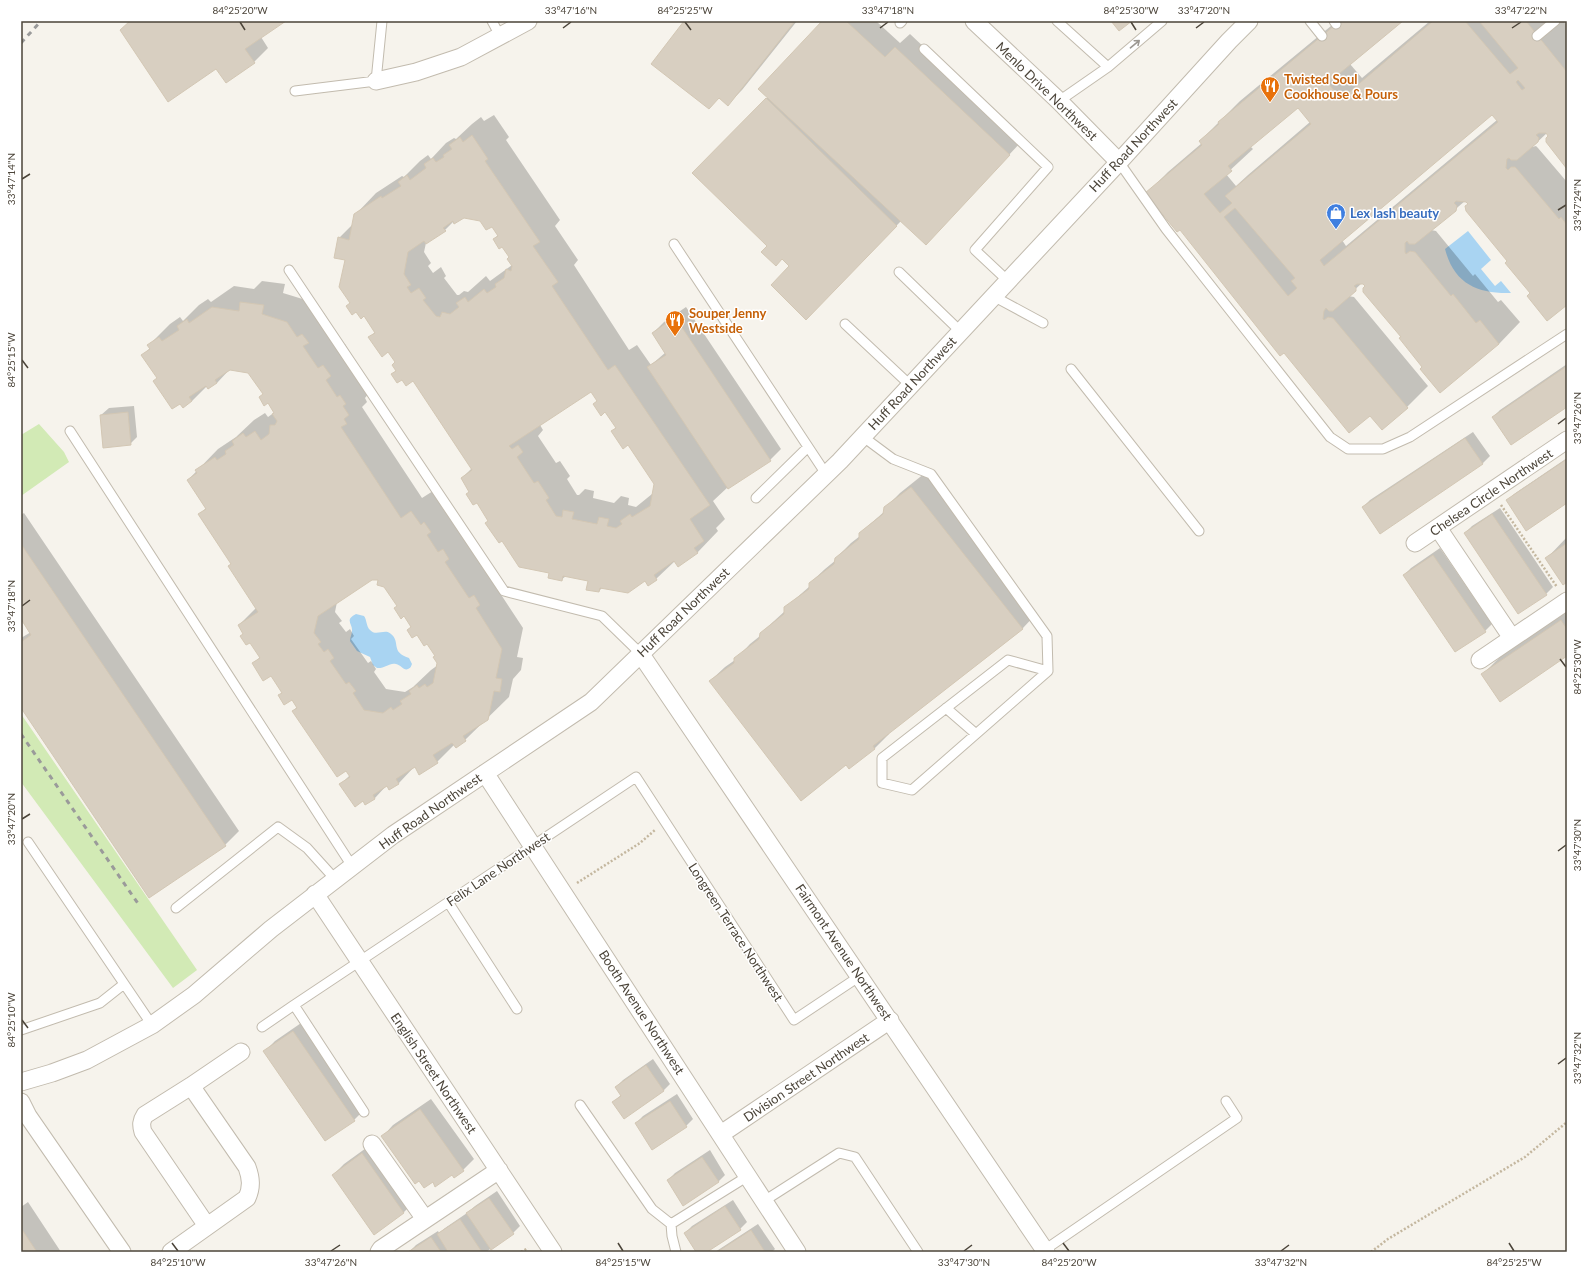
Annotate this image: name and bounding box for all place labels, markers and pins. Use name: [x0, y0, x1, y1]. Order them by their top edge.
place label: Twisted Soul Cookhouse & Pours: [1284, 71, 1398, 102]
restaurant icon: Twisted Soul Cookhouse & Pours: [1259, 75, 1281, 103]
shop icon: Lex lash beauty: [1325, 202, 1347, 230]
place label: Lex lash beauty: [1350, 205, 1439, 221]
place label: Souper Jenny Westside: [689, 305, 766, 336]
restaurant icon: Souper Jenny Westside: [664, 309, 686, 337]

